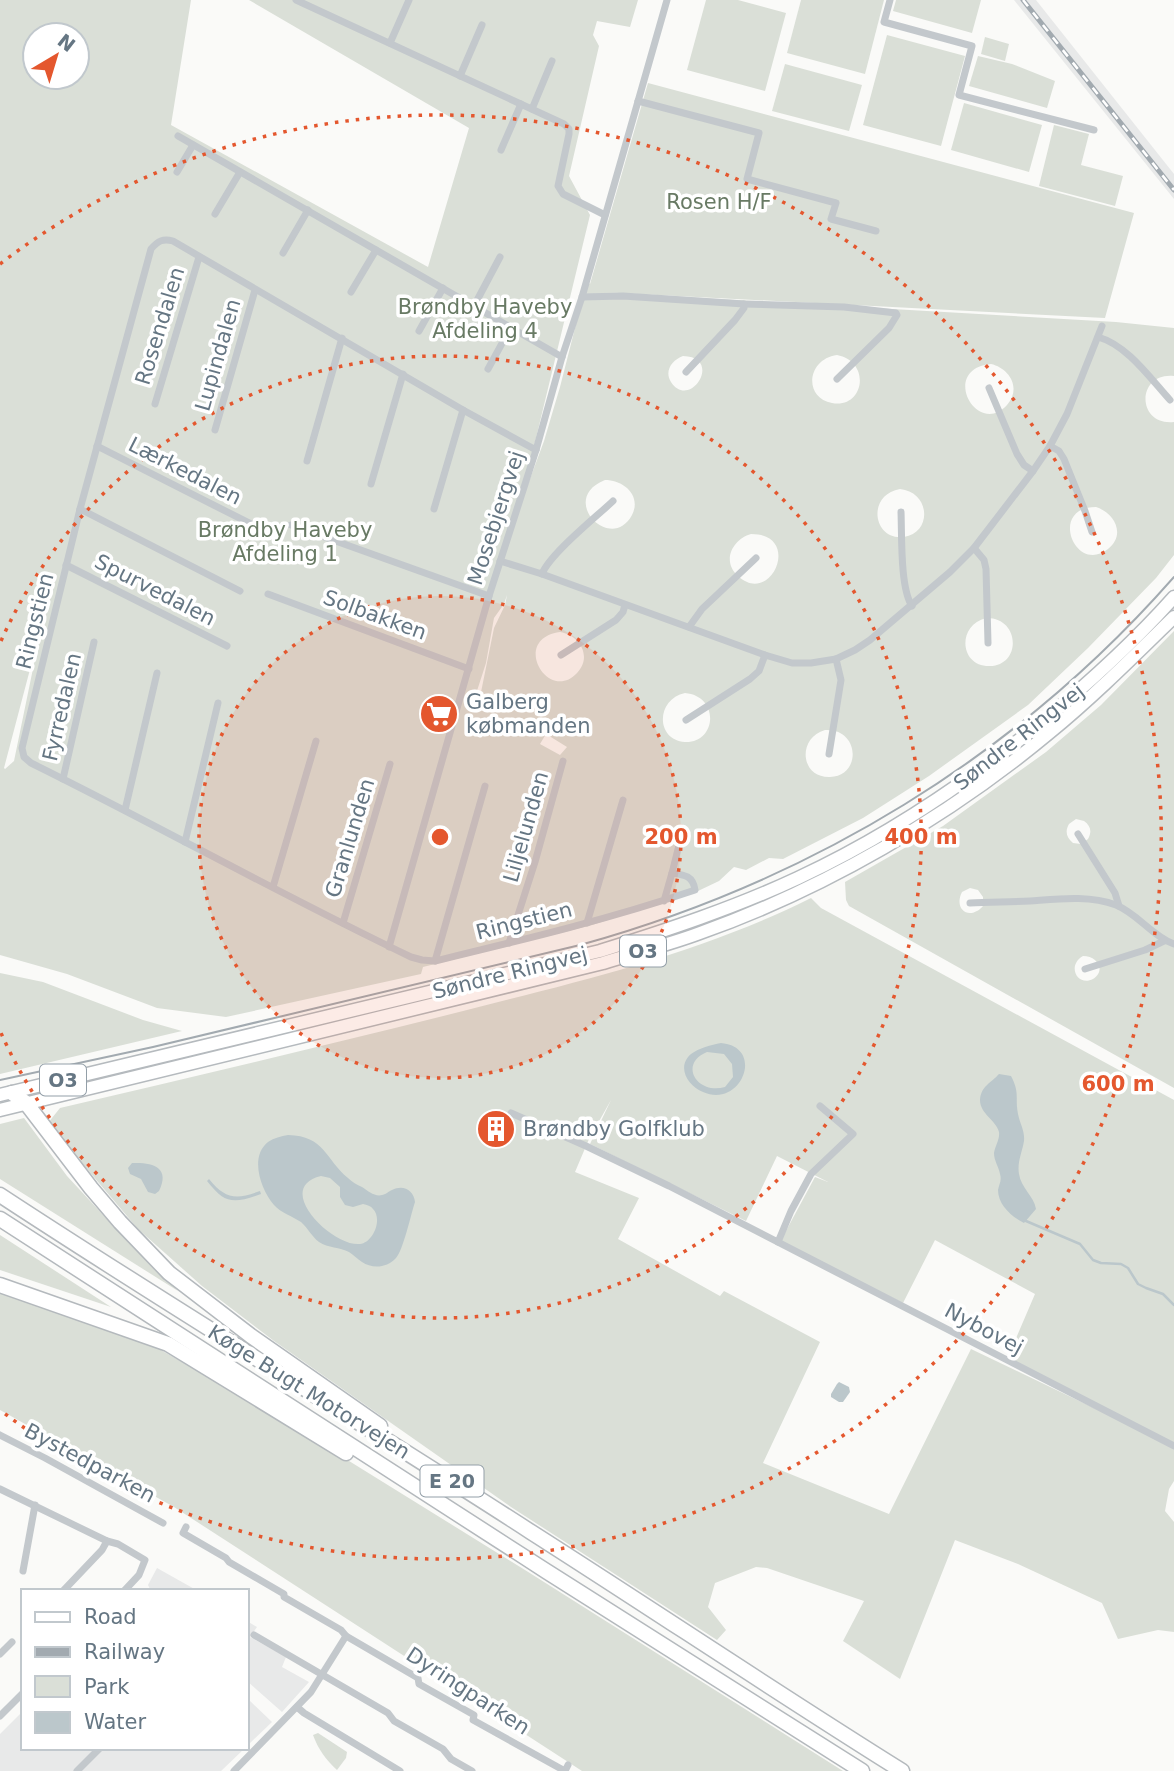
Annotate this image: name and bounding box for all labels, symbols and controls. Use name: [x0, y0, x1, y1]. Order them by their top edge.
north arrow: [21, 21, 91, 91]
text: N: [53, 29, 80, 56]
park label: Rosen H/F: [666, 190, 772, 214]
street label: Rosendalen: [131, 264, 189, 388]
park label: Brøndby Haveby Afdeling 4: [398, 295, 572, 343]
street label: Lupindalen: [191, 296, 245, 414]
street label: Lærkedalen: [125, 432, 245, 510]
street label: Mosebjergvej: [463, 448, 529, 588]
park label: Brøndby Haveby Afdeling 1: [198, 518, 372, 566]
street label: Spurvedalen: [91, 549, 219, 631]
street label: Ringstien: [11, 570, 59, 672]
street label: Solbakken: [320, 585, 430, 645]
street label: Fyrredalen: [38, 651, 86, 763]
street label: Søndre Ringvej: [949, 679, 1089, 795]
place label: Galberg købmanden: [466, 690, 591, 738]
supermarket icon: Galberg købmanden: [418, 693, 460, 735]
street label: Liljelunden: [499, 769, 553, 885]
street label: Granlunden: [321, 776, 379, 900]
centre of rings: [428, 825, 452, 849]
text: 200 m: [644, 825, 718, 849]
text: 400 m: [884, 825, 958, 849]
street label: Ringstien: [473, 897, 575, 945]
road number: O3: [620, 936, 666, 967]
street label: Søndre Ringvej: [430, 942, 590, 1004]
road number: O3: [40, 1064, 86, 1096]
text: 600 m: [1081, 1072, 1155, 1096]
building icon: Brøndby Golfklub: [475, 1108, 517, 1150]
place label: Brøndby Golfklub: [523, 1117, 705, 1141]
street label: Nybovej: [941, 1298, 1027, 1360]
street label: Køge Bugt Motorvejen: [204, 1320, 414, 1464]
street label: Bystedparken: [20, 1418, 160, 1508]
road number: E 20: [420, 1466, 484, 1497]
legend: [21, 1589, 248, 1750]
text: Road: [84, 1605, 137, 1629]
text: Railway: [84, 1640, 165, 1664]
street label: Dyringparken: [402, 1642, 534, 1740]
text: Park: [84, 1675, 130, 1699]
text: Water: [84, 1710, 146, 1734]

